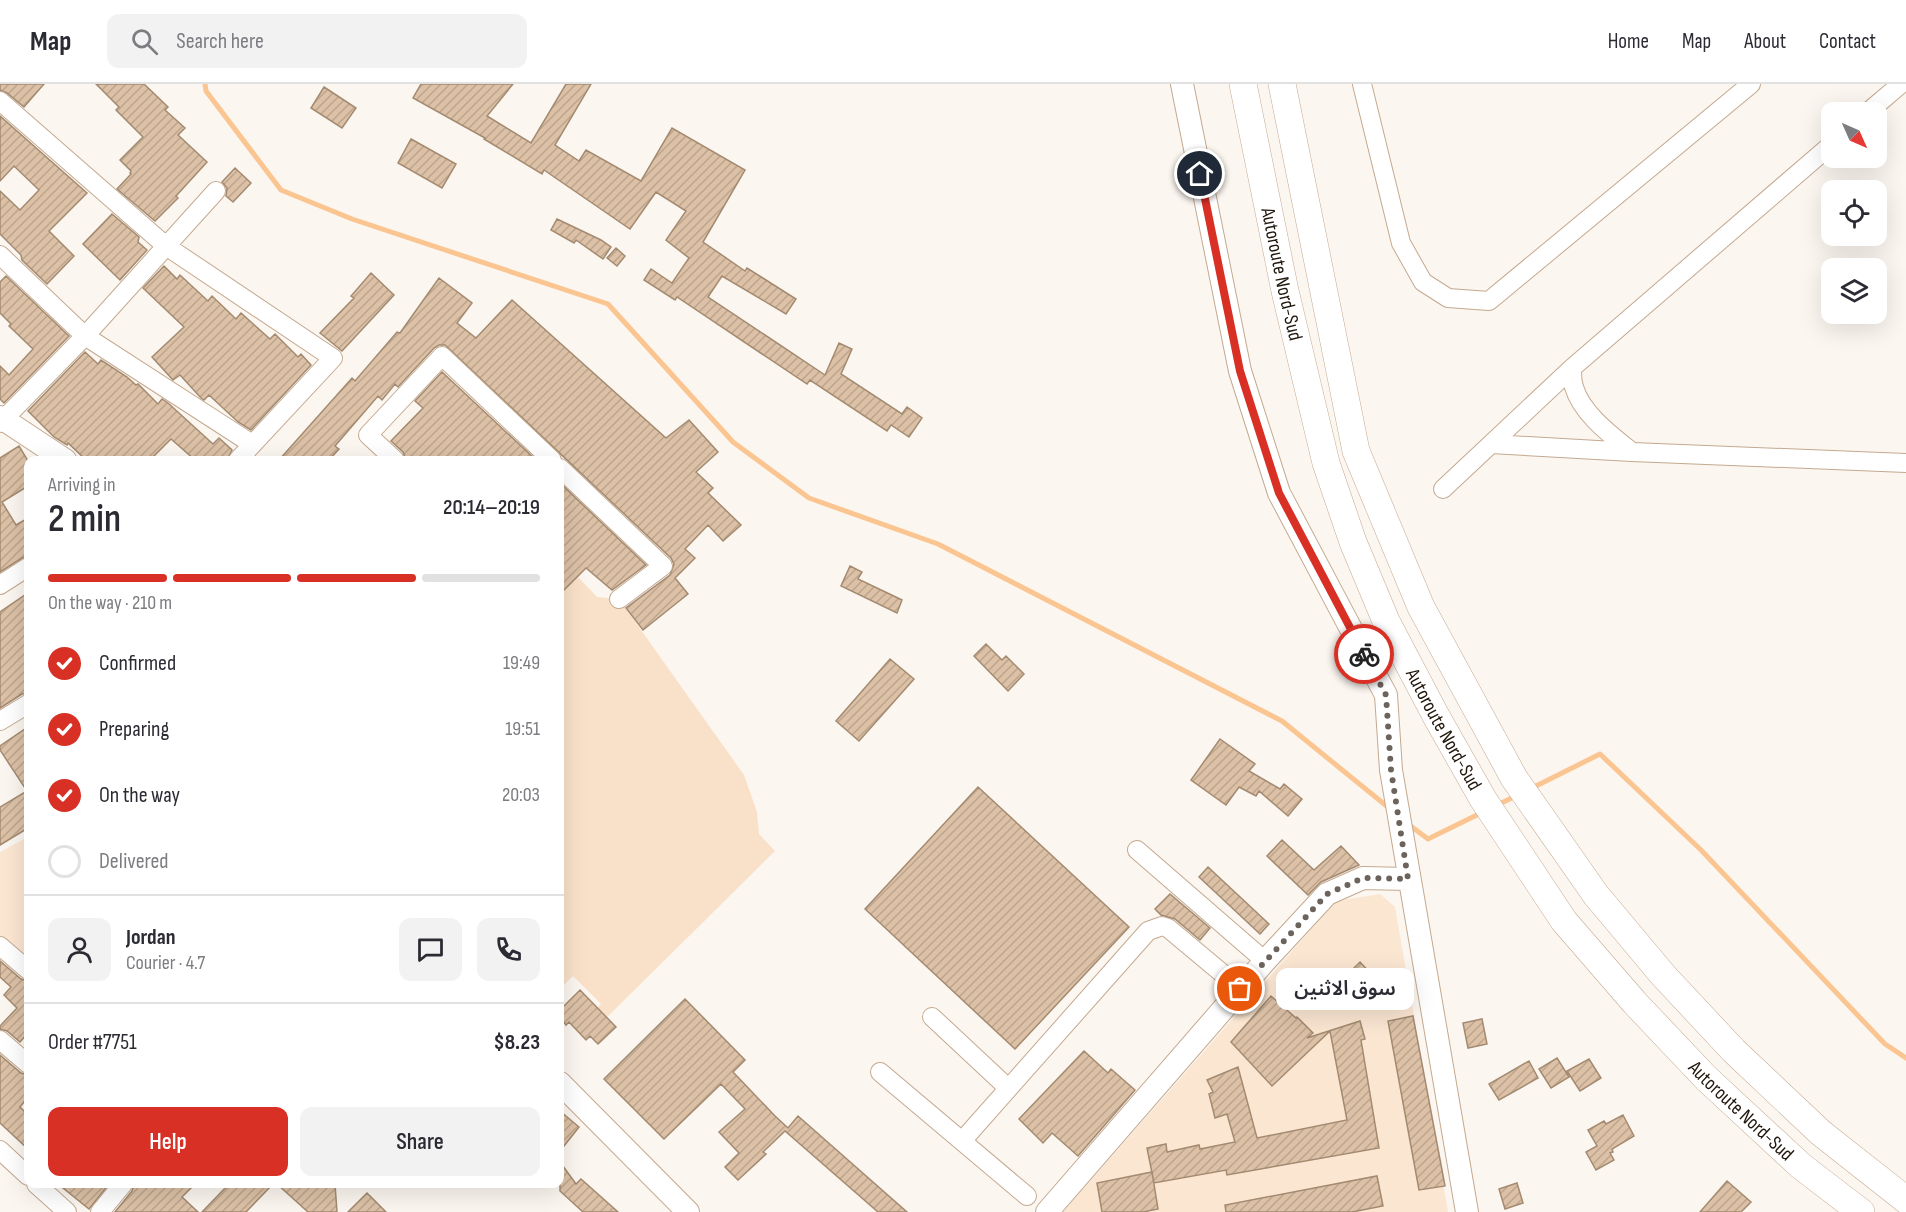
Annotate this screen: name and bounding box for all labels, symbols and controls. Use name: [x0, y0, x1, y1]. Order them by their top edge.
search box: [107, 14, 527, 68]
text: Map: [30, 25, 71, 58]
icon: search: [128, 25, 161, 58]
text: Search here: [176, 28, 264, 55]
text: Home: [1608, 29, 1649, 54]
text: Map: [1682, 29, 1711, 54]
text: About: [1744, 29, 1786, 54]
text: Contact: [1819, 29, 1876, 54]
north arrow: [1821, 102, 1887, 168]
map controls: [1821, 102, 1887, 324]
pin: [1174, 148, 1225, 199]
icon: home: [1183, 157, 1216, 190]
button: locate: [1821, 180, 1887, 246]
street label: Autoroute Nord-Sud: [1255, 205, 1307, 343]
button: layers: [1821, 258, 1887, 324]
text: Arriving in: [48, 473, 116, 497]
text: 20:14–20:19: [443, 494, 540, 521]
text: 2 min: [48, 496, 121, 543]
text: On the way · 210 m: [48, 591, 172, 615]
courier: [1334, 624, 1394, 684]
icon: bike: [1348, 638, 1381, 671]
icon: check: [48, 647, 81, 680]
text: Confirmed: [99, 650, 176, 677]
text: 19:49: [503, 651, 540, 675]
street label: Autoroute Nord-Sud: [1400, 664, 1487, 795]
icon: check: [48, 713, 81, 746]
text: Preparing: [99, 716, 169, 743]
text: 19:51: [505, 717, 540, 741]
icon: check: [48, 779, 81, 812]
text: On the way: [99, 782, 180, 809]
text: 20:03: [502, 783, 540, 807]
text: Delivered: [99, 848, 168, 875]
button: person: [48, 918, 111, 981]
button: chat: [399, 918, 462, 981]
button: phone: [477, 918, 540, 981]
text: Jordan: [126, 924, 175, 951]
text: Courier · 4.7: [126, 951, 205, 975]
pin: [1214, 963, 1265, 1014]
callout: ﺳﻮق اﻻﺛﻨﻴﻦ: [1276, 968, 1414, 1010]
icon: bag: [1223, 972, 1256, 1005]
text: ﺳﻮق اﻻﺛﻨﻴﻦ: [1294, 977, 1396, 1001]
text: Order #7751: [48, 1029, 137, 1056]
text: $8.23: [493, 1029, 540, 1056]
street label: Autoroute Nord-Sud: [1682, 1055, 1798, 1166]
button: Help: [48, 1107, 288, 1176]
button: Share: [300, 1107, 540, 1176]

